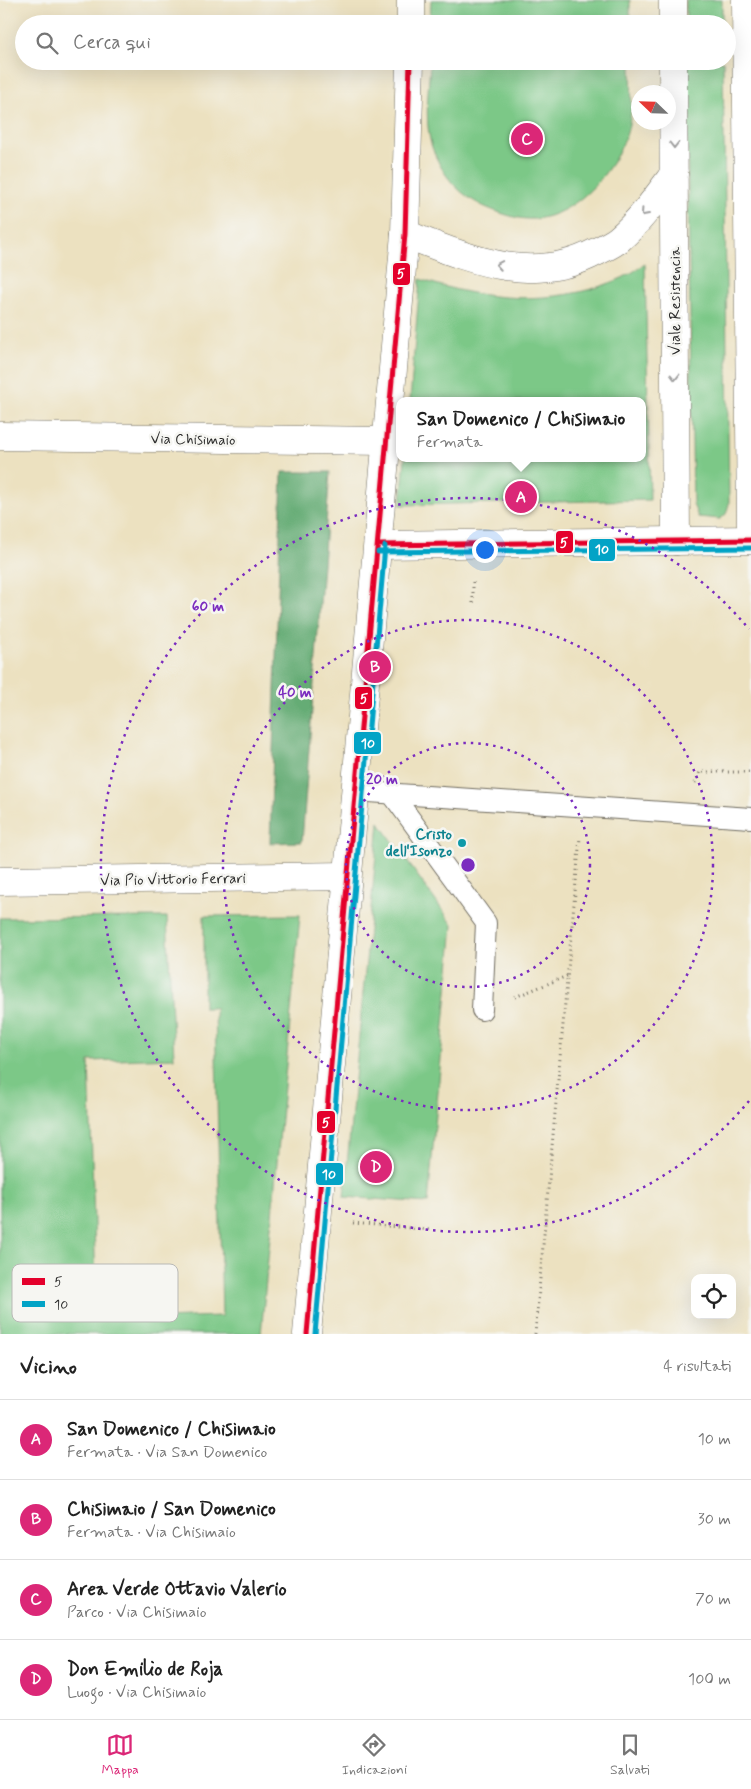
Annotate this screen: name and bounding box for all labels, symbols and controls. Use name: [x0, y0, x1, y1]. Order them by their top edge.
search box: [15, 15, 736, 70]
icon: search: [33, 29, 61, 57]
text: Cerca qui: [73, 30, 151, 55]
north arrow: [631, 85, 676, 130]
pin: C: [511, 120, 543, 158]
one-way arrow: [669, 142, 679, 149]
one-way arrow: [641, 207, 650, 216]
street label: Viale Resistencia: [666, 246, 686, 355]
one-way arrow: [495, 261, 504, 271]
line badge: 5: [392, 262, 411, 286]
text: 5: [397, 265, 406, 283]
one-way arrow: [670, 374, 680, 382]
popup: [396, 397, 646, 462]
text: San Domenico / Chisimaio: [417, 407, 625, 432]
street label: Via Chisimaio: [150, 429, 236, 451]
text: Fermata: [417, 432, 483, 453]
pin: A: [505, 478, 537, 516]
line badge: 5: [555, 530, 574, 554]
text: 5: [560, 534, 569, 552]
your location: [472, 537, 498, 563]
line badge: 10: [588, 538, 616, 562]
text: 10: [595, 541, 609, 559]
text: 60 m: [192, 597, 224, 617]
pin: B: [359, 648, 391, 686]
text: 40 m: [278, 683, 312, 703]
line badge: 5: [354, 686, 373, 710]
text: 5: [360, 690, 369, 708]
line badge: 10: [353, 731, 382, 755]
text: 10: [361, 735, 375, 753]
text: 20 m: [366, 770, 398, 790]
place label: Cristo dell'Isonzo: [386, 825, 453, 862]
marker: Cristo dell'Isonzo: [456, 837, 468, 849]
centre of rings: [459, 856, 477, 874]
street label: Via Pio Vittorio Ferrari: [100, 869, 246, 891]
line badge: 5: [316, 1110, 336, 1134]
text: 5: [322, 1114, 331, 1132]
pin: D: [360, 1148, 392, 1186]
line badge: 10: [315, 1162, 344, 1186]
text: 10: [322, 1166, 336, 1184]
legend: [12, 1264, 178, 1322]
text: 5: [54, 1273, 62, 1291]
map controls: [691, 1274, 736, 1319]
button: locate: [691, 1274, 736, 1319]
text: 10: [54, 1296, 68, 1314]
text: Vicino: [20, 1353, 77, 1381]
text: 4 risultati: [663, 1356, 731, 1377]
text: San Domenico / Chisimaio: [67, 1417, 276, 1442]
text: A: [31, 1429, 41, 1450]
text: 10 m: [698, 1429, 731, 1450]
text: Fermata · Via San Domenico: [67, 1442, 267, 1463]
text: Chisimaio / San Domenico: [67, 1497, 276, 1522]
text: B: [31, 1509, 41, 1530]
text: 30 m: [698, 1509, 731, 1530]
text: Fermata · Via Chisimaio: [67, 1522, 236, 1543]
text: Area Verde Ottavio Valerio: [67, 1577, 287, 1602]
text: C: [30, 1589, 42, 1610]
text: 70 m: [695, 1589, 731, 1610]
text: Parco · Via Chisimaio: [67, 1602, 207, 1623]
text: Don Emilio de Roja: [67, 1657, 223, 1682]
text: D: [30, 1669, 42, 1690]
text: 100 m: [688, 1669, 731, 1690]
text: Luogo · Via Chisimaio: [67, 1682, 206, 1703]
tab: Mappa: [101, 1731, 139, 1779]
tab: Indicazioni: [342, 1731, 407, 1779]
tab: Salvati: [610, 1731, 650, 1779]

